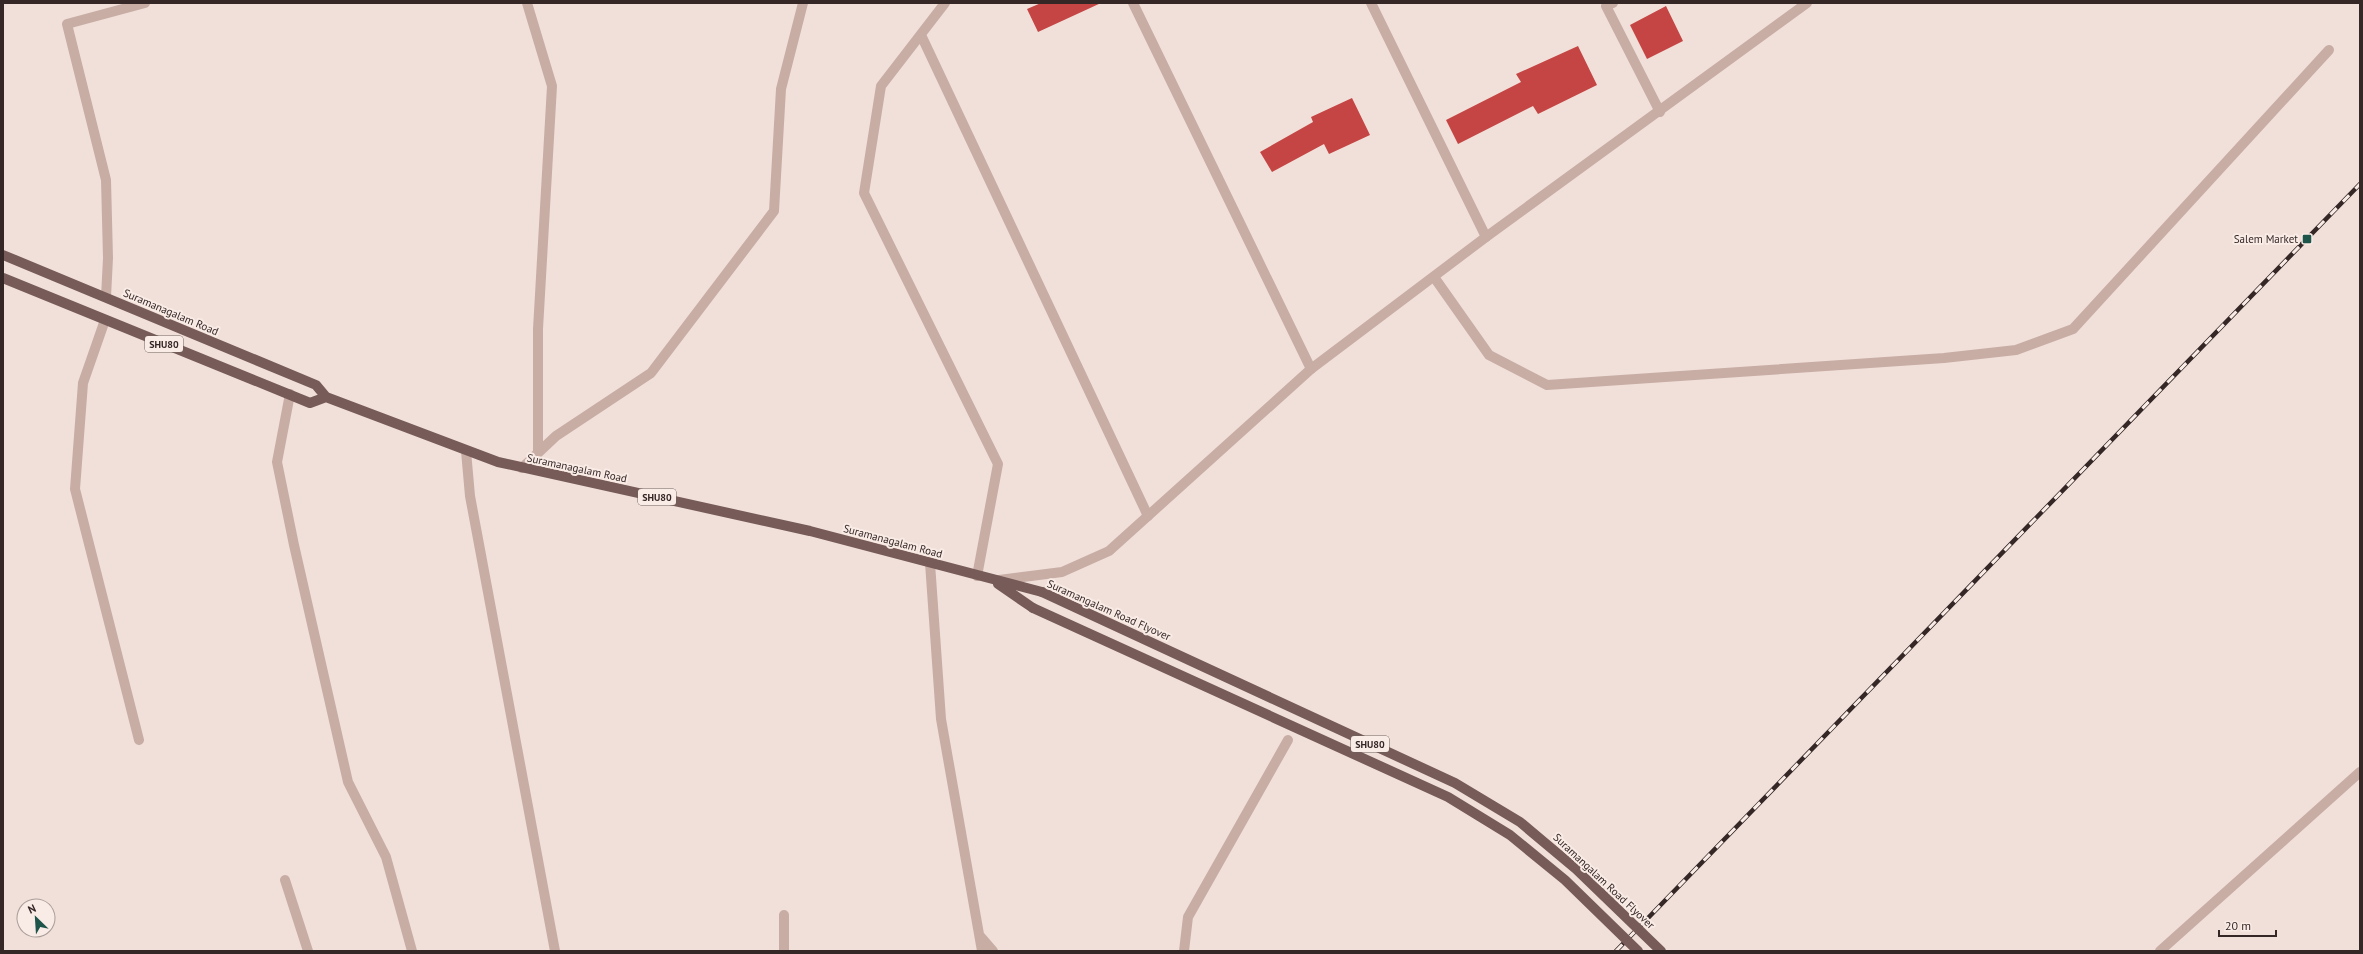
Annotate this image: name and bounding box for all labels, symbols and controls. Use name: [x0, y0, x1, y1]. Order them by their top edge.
place label: Salem Market: [2234, 232, 2298, 246]
marker: Salem Market: [2301, 233, 2313, 245]
street label: Suramanagalam Road: [121, 286, 221, 338]
road number: SHU80: [145, 336, 183, 352]
street label: Suramanagalam Road: [526, 451, 628, 485]
road number: SHU80: [638, 489, 676, 505]
street label: Suramanagalam Road: [842, 521, 944, 561]
street label: Suramangalam Road Flyover: [1045, 576, 1173, 644]
road number: SHU80: [1351, 736, 1389, 752]
street label: Suramangalam Road Flyover: [1550, 830, 1658, 932]
north arrow: [16, 898, 56, 938]
text: N: [26, 901, 38, 917]
scale bar: [2219, 912, 2276, 938]
text: 20 m: [2225, 918, 2251, 933]

